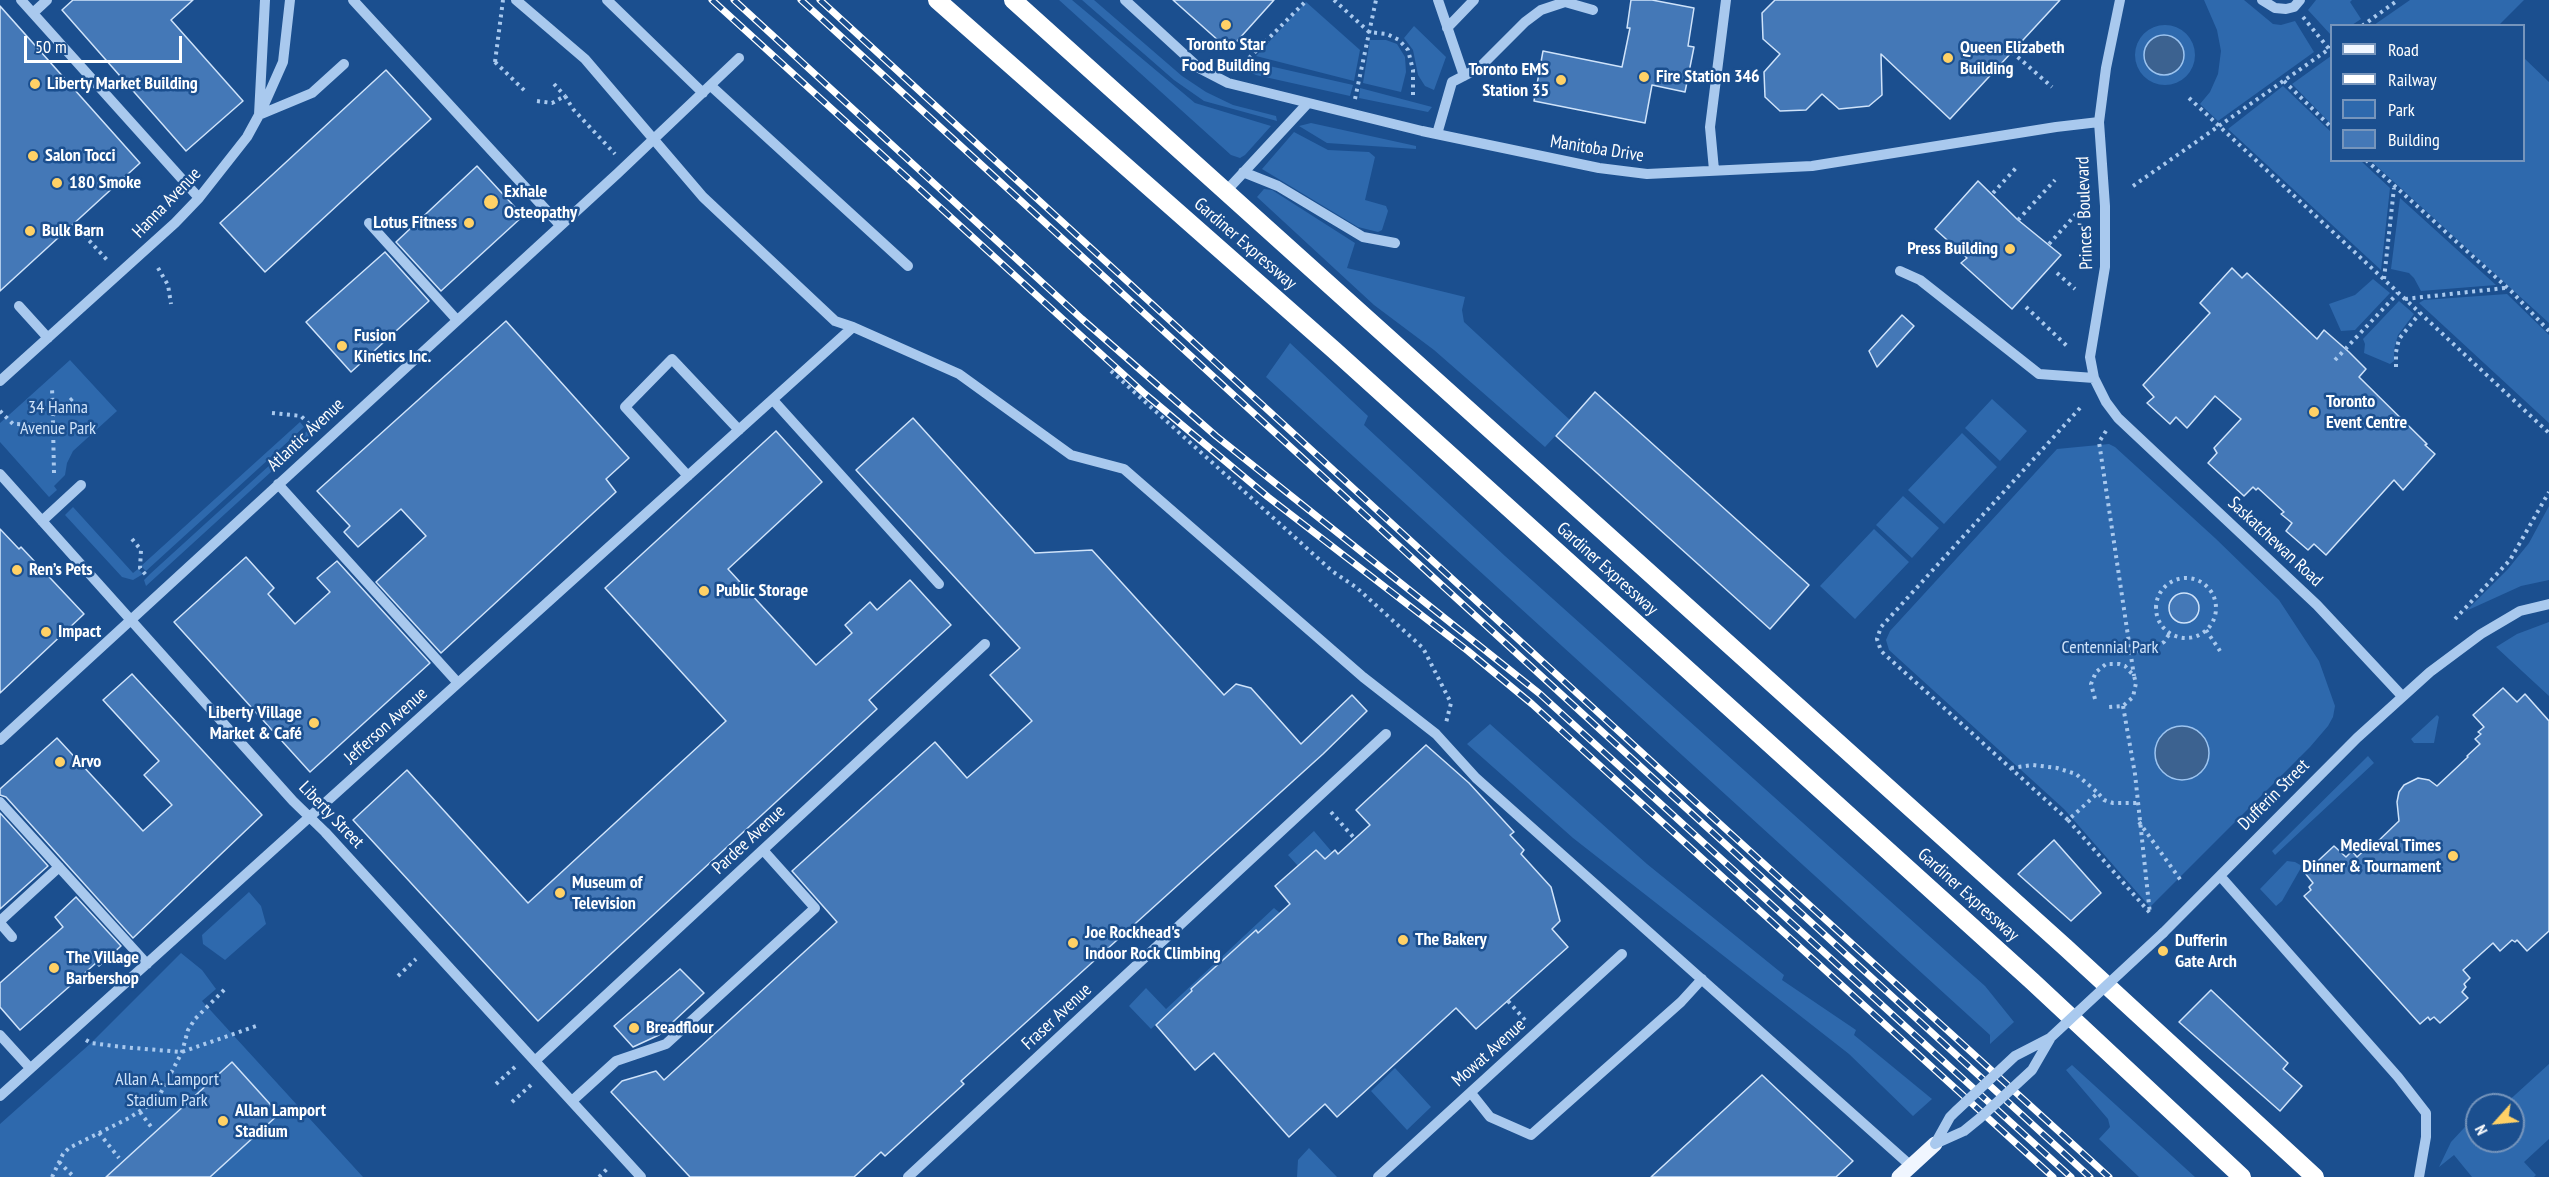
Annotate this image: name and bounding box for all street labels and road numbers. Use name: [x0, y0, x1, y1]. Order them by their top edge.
street label: Manitoba Drive: [1549, 131, 1645, 167]
street label: Princes' Boulevard: [2072, 156, 2098, 270]
street label: Hanna Avenue: [128, 163, 206, 243]
street label: Gardiner Expressway: [1189, 194, 1301, 294]
street label: Atlantic Avenue: [263, 394, 349, 476]
street label: Saskatchewan Road: [2223, 493, 2327, 591]
street label: Gardiner Expressway: [1552, 518, 1662, 620]
street label: Jefferson Avenue: [340, 683, 432, 769]
street label: Dufferin Street: [2234, 755, 2314, 835]
street label: Liberty Street: [294, 777, 368, 853]
street label: Pardee Avenue: [708, 801, 790, 879]
street label: Gardiner Expressway: [1913, 844, 2023, 946]
street label: Fraser Avenue: [1018, 979, 1096, 1055]
street label: Mowat Avenue: [1448, 1014, 1530, 1092]

